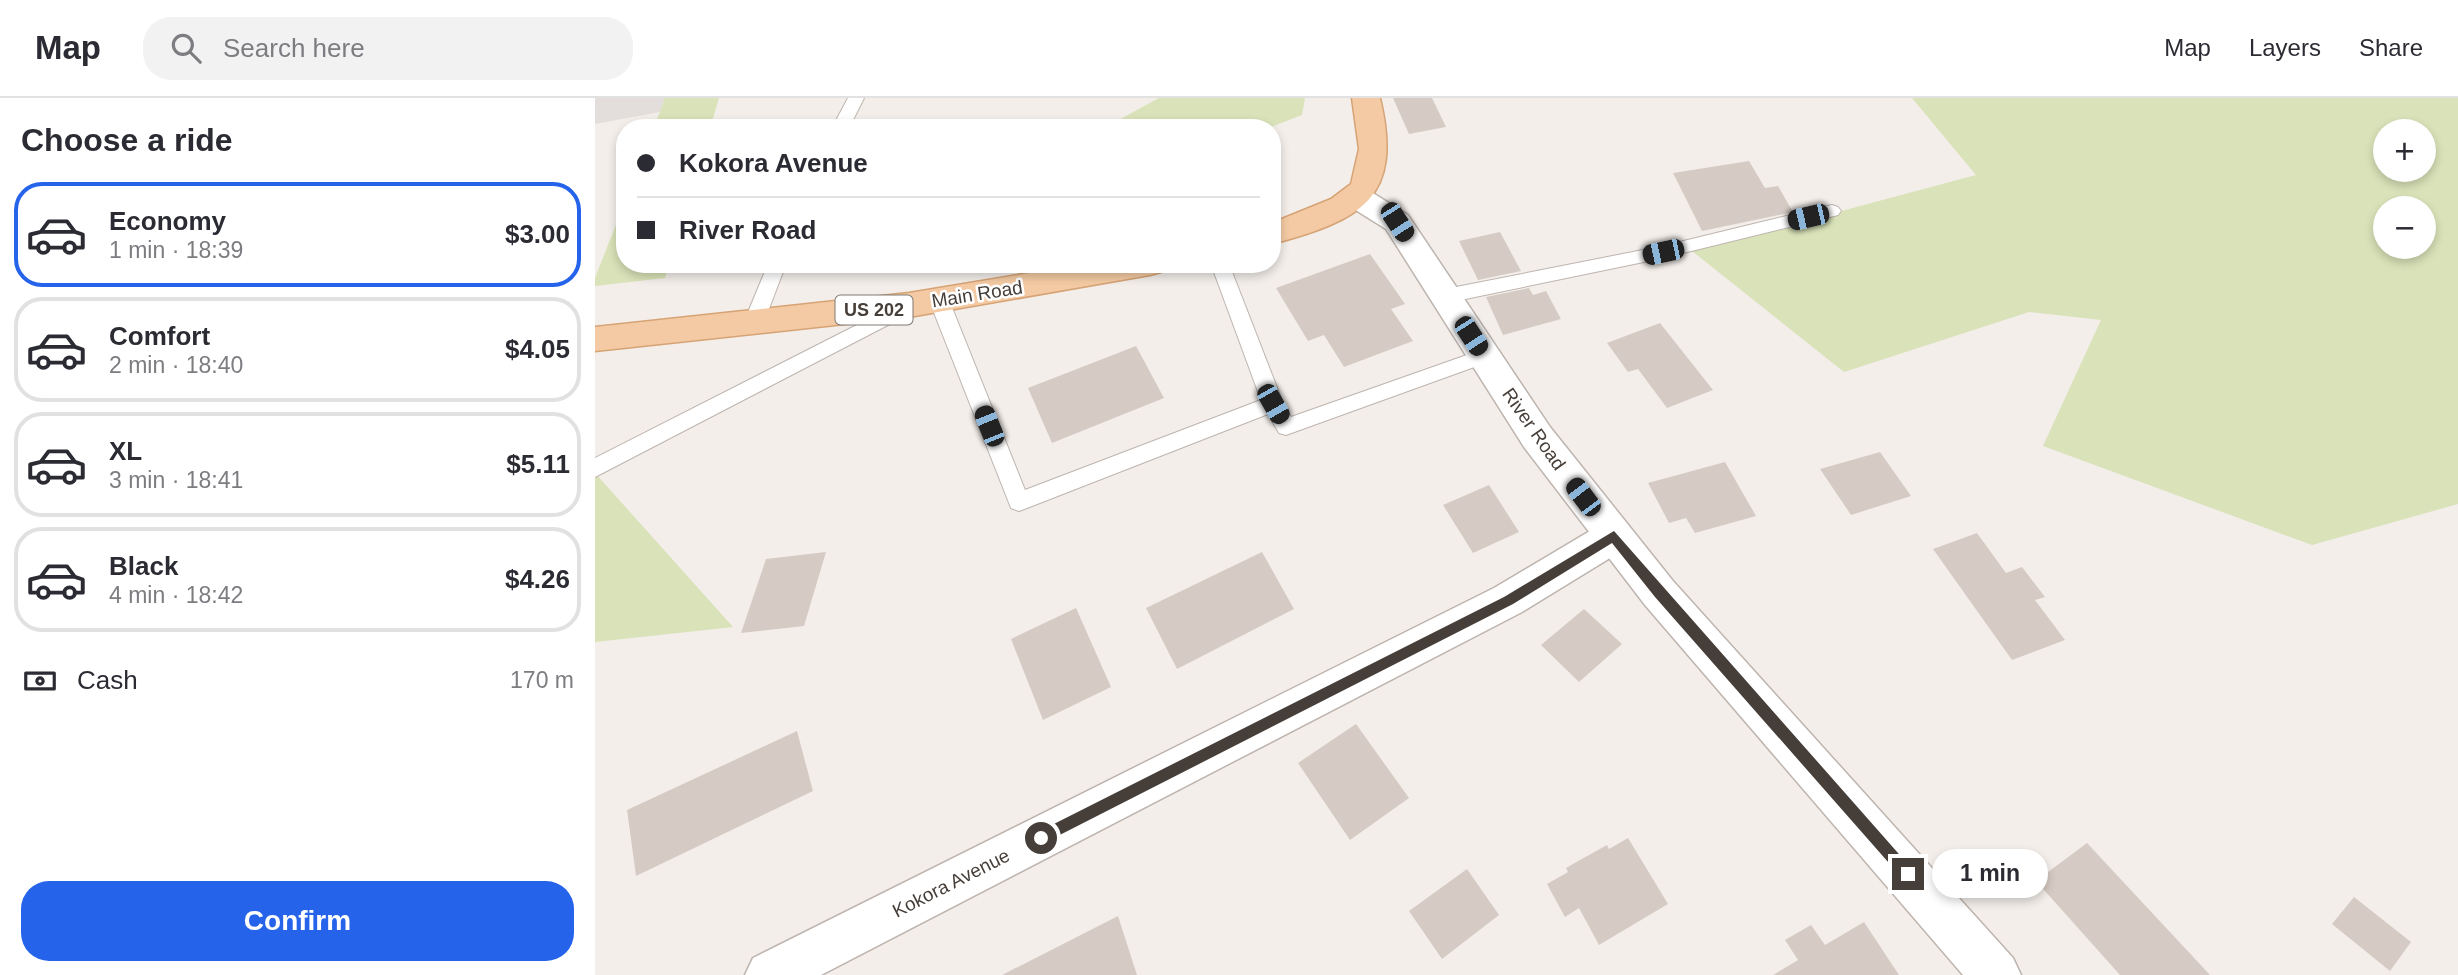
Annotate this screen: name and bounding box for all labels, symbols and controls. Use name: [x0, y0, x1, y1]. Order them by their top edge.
search box: [143, 17, 633, 80]
text: Map: [35, 29, 101, 66]
icon: search: [167, 29, 205, 67]
text: Search here: [223, 33, 365, 63]
text: Map: [2164, 34, 2211, 61]
text: Layers: [2249, 34, 2321, 61]
text: Share: [2359, 34, 2423, 61]
map controls: [2373, 119, 2436, 259]
button: +: [2373, 119, 2436, 182]
text: Choose a ride: [21, 122, 233, 158]
text: Kokora Avenue: [679, 148, 868, 178]
button: −: [2373, 196, 2436, 259]
car: [1377, 199, 1418, 245]
car: [1786, 202, 1831, 232]
icon: car: [25, 203, 88, 266]
text: Economy: [109, 206, 226, 236]
text: River Road: [679, 215, 816, 245]
text: $3.00: [505, 219, 570, 249]
text: 1 min · 18:39: [109, 237, 243, 263]
car: [1641, 237, 1686, 267]
street label: Main Road: [930, 276, 1024, 312]
road number: US 202: [835, 295, 913, 324]
car: [1451, 313, 1492, 359]
icon: car: [25, 318, 88, 381]
text: Comfort: [109, 321, 210, 351]
text: $4.05: [505, 334, 570, 364]
text: 2 min · 18:40: [109, 352, 243, 378]
car: [1254, 381, 1293, 427]
street label: River Road: [1498, 384, 1570, 474]
car: [972, 403, 1007, 449]
icon: car: [25, 433, 88, 496]
text: XL: [109, 436, 142, 466]
text: $5.11: [506, 449, 570, 479]
text: 3 min · 18:41: [109, 467, 243, 493]
car: [1562, 474, 1605, 520]
icon: car: [25, 548, 88, 611]
text: Black: [109, 551, 178, 581]
text: $4.26: [505, 564, 570, 594]
text: 4 min · 18:42: [109, 582, 243, 608]
icon: cash: [21, 662, 59, 700]
text: Cash: [77, 665, 138, 695]
text: 170 m: [510, 667, 574, 693]
route start: [1025, 822, 1057, 854]
street label: Kokora Avenue: [889, 844, 1013, 922]
callout: 1 min: [1933, 850, 2048, 898]
route end: [1892, 858, 1924, 890]
text: 1 min: [1960, 860, 2020, 886]
button: Confirm: [21, 881, 574, 961]

